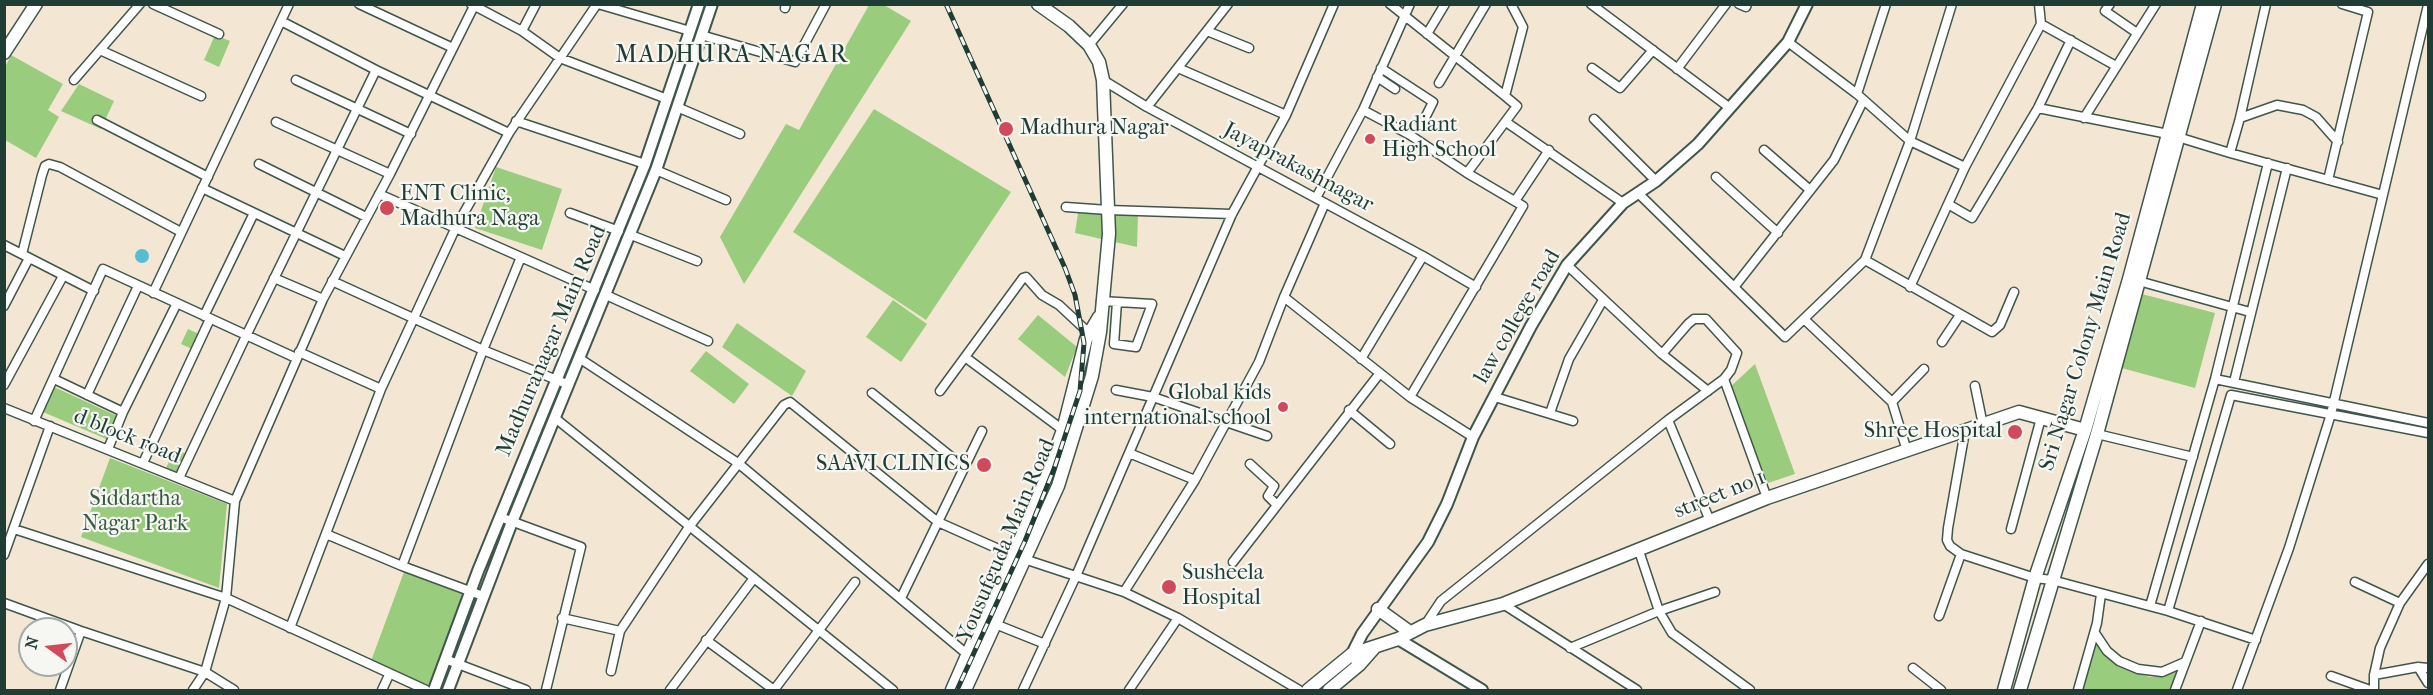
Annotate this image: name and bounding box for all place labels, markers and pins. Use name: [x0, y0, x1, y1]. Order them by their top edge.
place label: Radiant High School: [1382, 113, 1496, 164]
place label: Madhura Nagar: [1020, 116, 1169, 142]
marker: Madhura Nagar: [997, 120, 1015, 138]
marker: Radiant High School: [1363, 132, 1377, 146]
place label: ENT Clinic, Madhura Naga: [400, 182, 539, 234]
marker: ENT Clinic, Madhura Naga: [378, 199, 396, 217]
place label: Global kids international school: [1084, 381, 1271, 433]
marker: Global kids international school: [1276, 400, 1290, 414]
place label: Shree Hospital: [1864, 419, 2002, 445]
marker: Shree Hospital: [2006, 423, 2024, 441]
place label: SAAVI CLINICS: [816, 452, 970, 478]
marker: SAAVI CLINICS: [975, 456, 993, 474]
place label: Susheela Hospital: [1182, 561, 1264, 612]
marker: Susheela Hospital: [1160, 578, 1178, 596]

